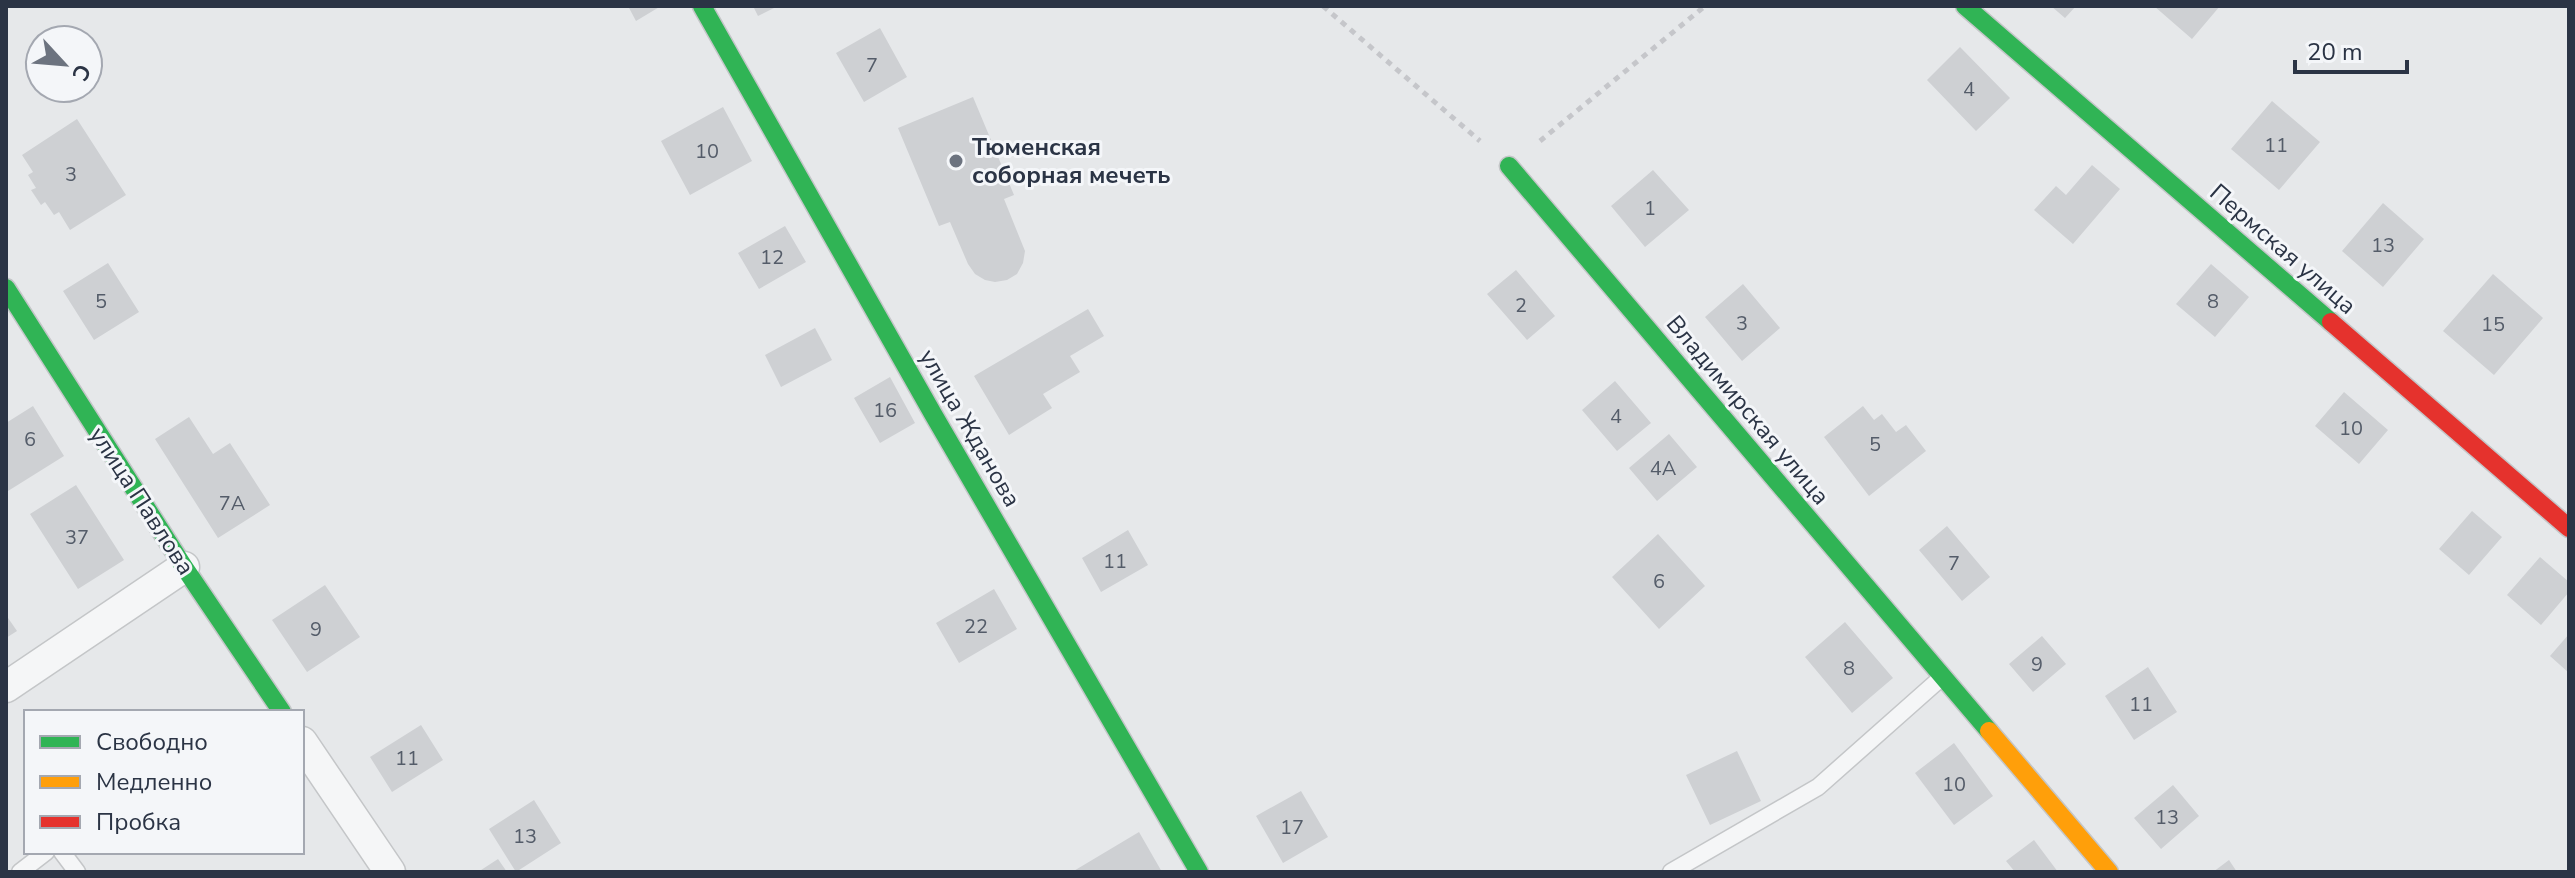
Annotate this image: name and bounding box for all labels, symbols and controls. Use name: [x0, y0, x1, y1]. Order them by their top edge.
north arrow: [24, 24, 104, 104]
scale bar: [2295, 24, 2407, 74]
text: 20 m: [2307, 36, 2363, 68]
house number: 7: [866, 52, 878, 79]
text: С: [64, 59, 98, 86]
house number: 4: [1963, 76, 1975, 103]
place label: Тюменская соборная мечеть: [972, 131, 1170, 191]
house number: 11: [2264, 132, 2288, 159]
house number: 10: [695, 138, 719, 165]
marker: Тюменская соборная мечеть: [947, 152, 965, 170]
house number: 3: [65, 161, 77, 188]
street label: Пермская улица: [2203, 177, 2363, 321]
house number: 1: [1644, 195, 1656, 222]
house number: 13: [2371, 232, 2395, 259]
house number: 12: [760, 244, 784, 271]
house number: 5: [95, 288, 107, 315]
house number: 8: [2207, 288, 2219, 315]
house number: 2: [1515, 292, 1527, 319]
street label: Владимирская улица: [1659, 308, 1837, 512]
house number: 3: [1736, 310, 1748, 337]
house number: 15: [2481, 311, 2505, 338]
street label: улица Жданова: [912, 343, 1028, 513]
house number: 16: [873, 397, 897, 424]
house number: 4: [1610, 403, 1622, 430]
house number: 10: [2339, 415, 2363, 442]
street label: улица Павлова: [82, 421, 202, 581]
house number: 6: [24, 426, 36, 453]
house number: 5: [1869, 431, 1881, 458]
house number: 4А: [1650, 455, 1677, 482]
house number: 7А: [219, 490, 246, 517]
house number: 37: [65, 524, 89, 551]
house number: 11: [1103, 548, 1127, 575]
house number: 7: [1948, 550, 1960, 577]
house number: 6: [1653, 568, 1665, 595]
house number: 22: [964, 613, 988, 640]
house number: 9: [310, 616, 322, 643]
house number: 9: [2031, 651, 2043, 678]
house number: 8: [1843, 655, 1855, 682]
house number: 11: [2129, 691, 2153, 718]
legend: [24, 710, 304, 854]
text: Свободно: [96, 726, 208, 758]
house number: 11: [395, 745, 419, 772]
text: Медленно: [96, 766, 212, 798]
house number: 10: [1942, 771, 1966, 798]
house number: 13: [2155, 804, 2179, 831]
text: Пробка: [96, 806, 181, 838]
house number: 17: [1280, 814, 1304, 841]
house number: 13: [513, 823, 537, 850]

